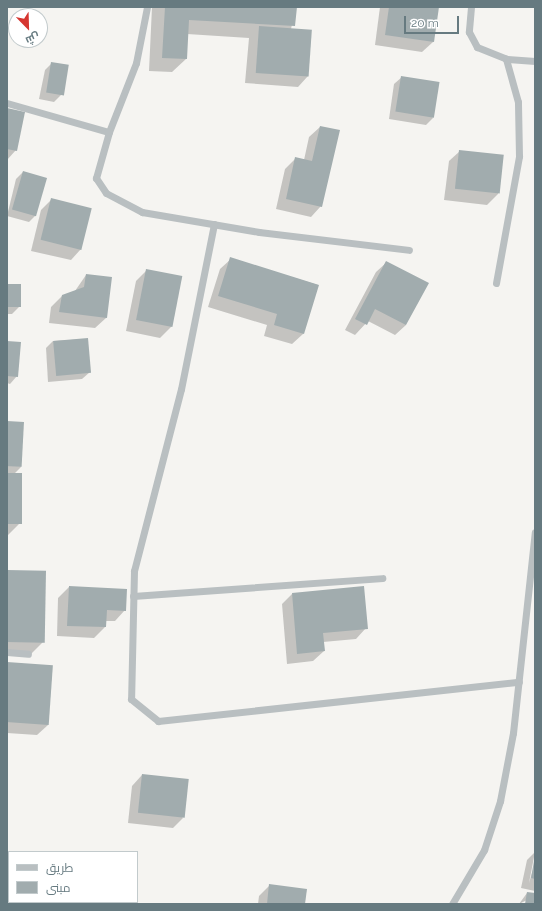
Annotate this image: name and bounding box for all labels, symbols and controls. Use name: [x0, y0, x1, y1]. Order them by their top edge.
north arrow: [8, 8, 48, 48]
scale bar: [406, 8, 461, 34]
text: 20 m: [411, 16, 439, 30]
text: ش: [23, 30, 42, 47]
legend: [8, 851, 138, 903]
text: طريق: [46, 861, 73, 875]
text: مبنى: [46, 881, 71, 895]

